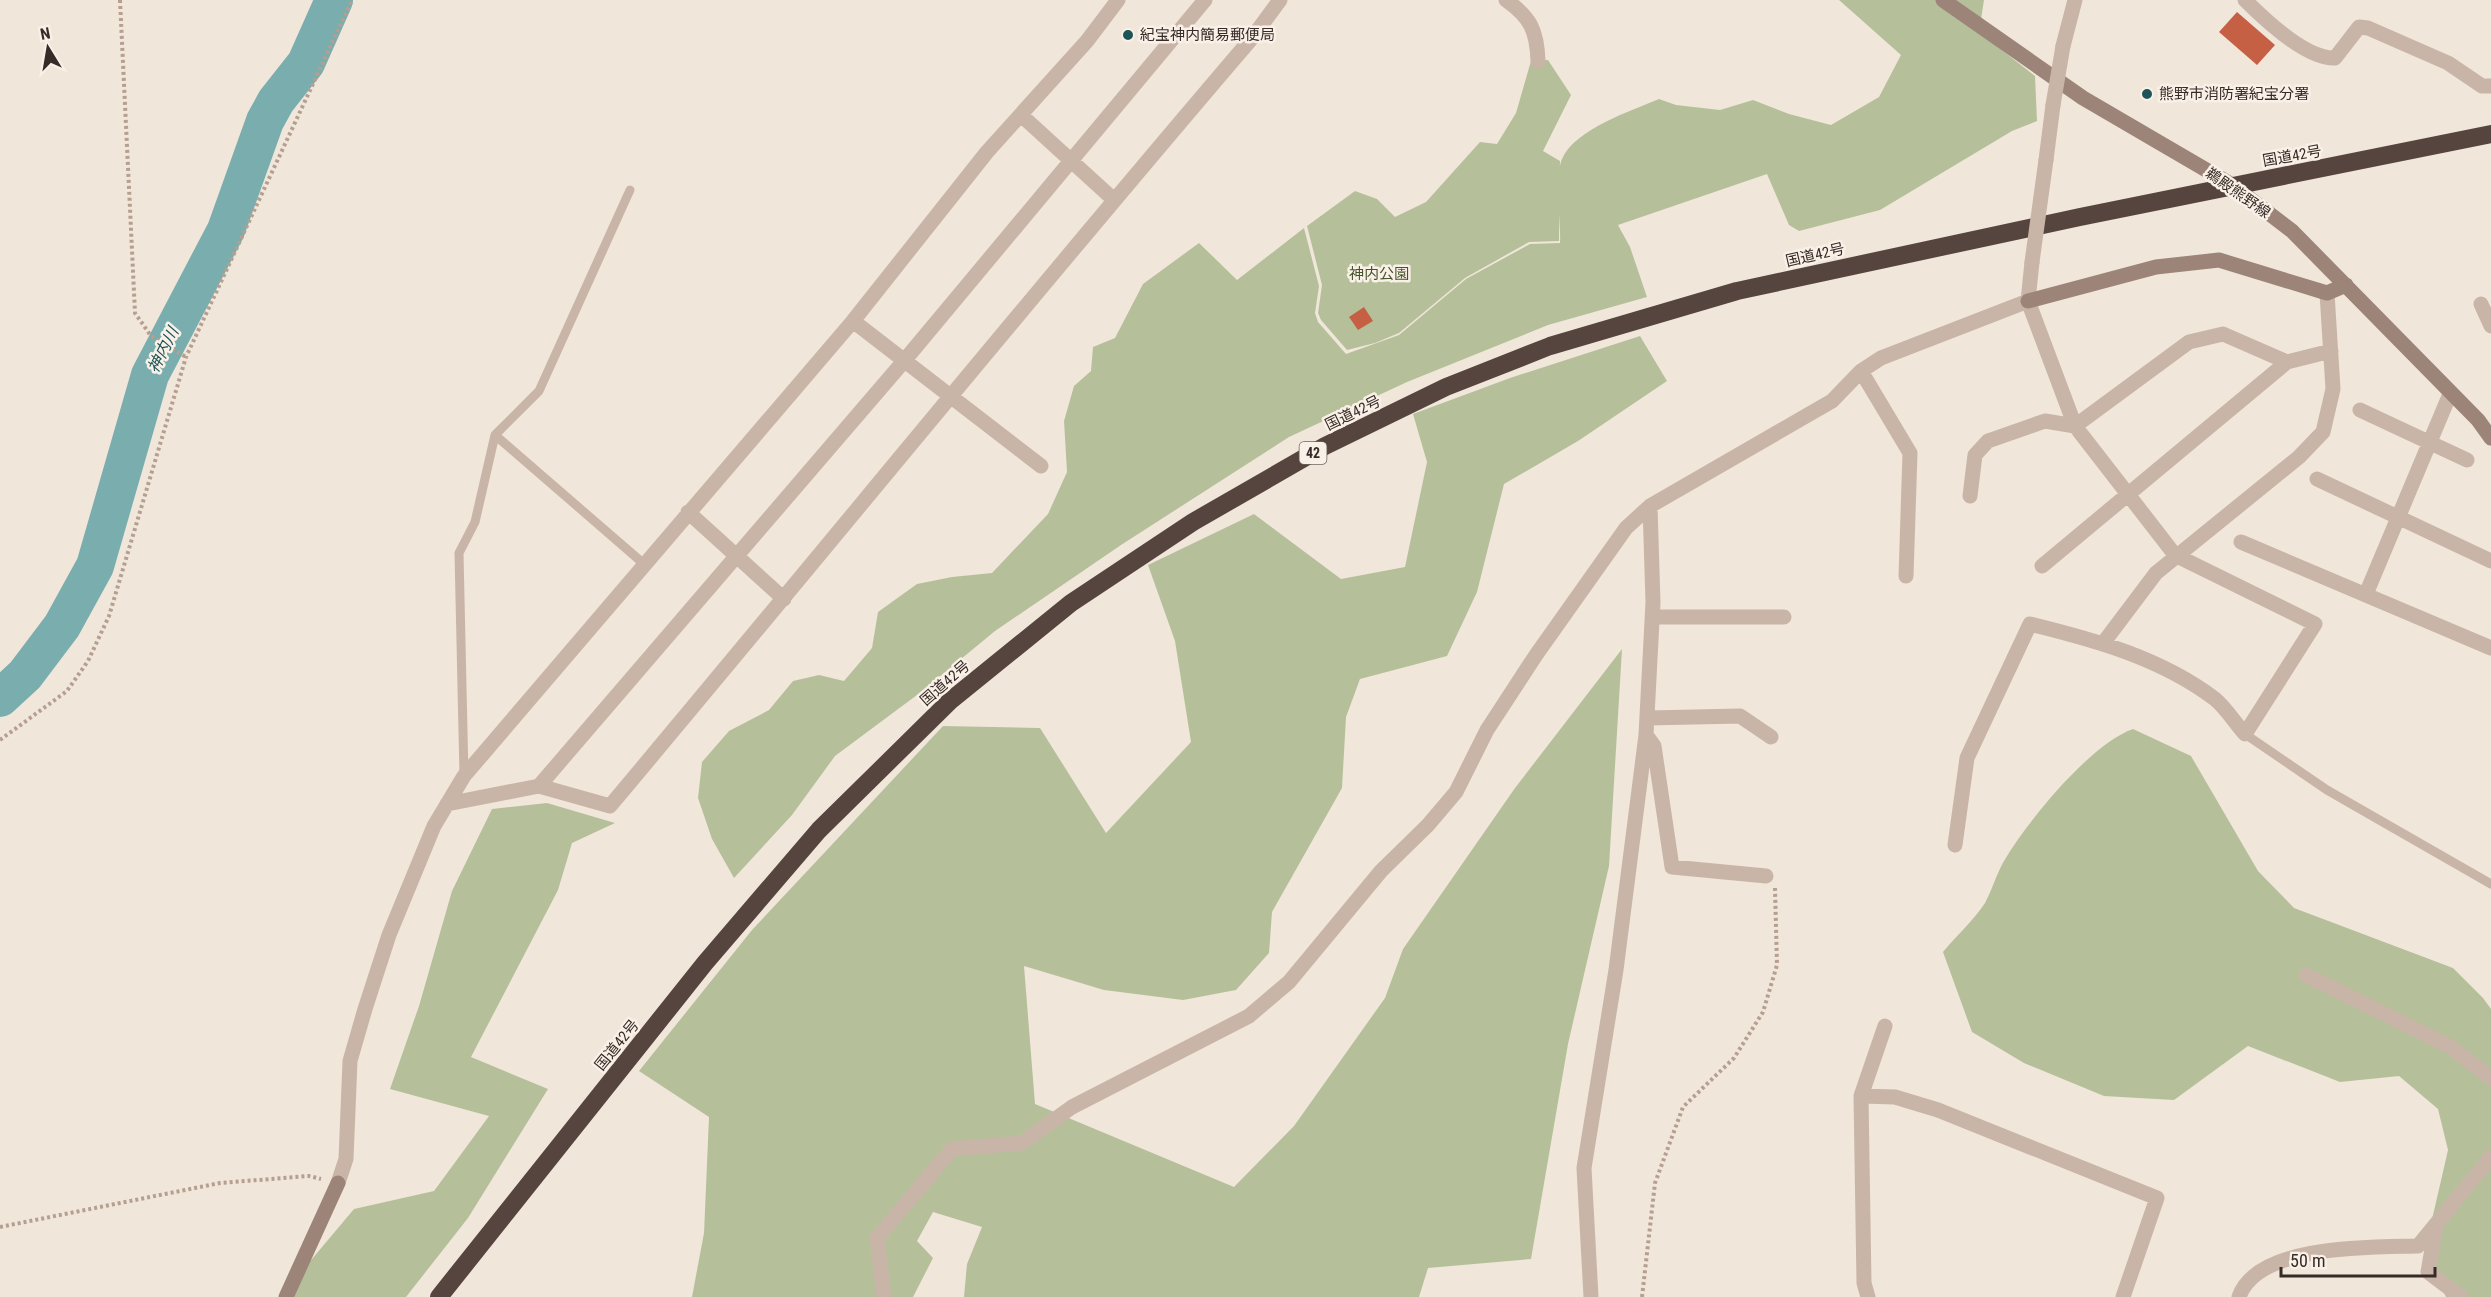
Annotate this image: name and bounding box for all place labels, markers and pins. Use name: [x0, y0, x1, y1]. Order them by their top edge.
place label: 紀宝神内簡易郵便局: [1140, 26, 1275, 44]
marker: 紀宝神内簡易郵便局: [1121, 28, 1135, 42]
place label: 熊野市消防署紀宝分署: [2159, 85, 2309, 103]
marker: 熊野市消防署紀宝分署: [2140, 87, 2154, 101]

